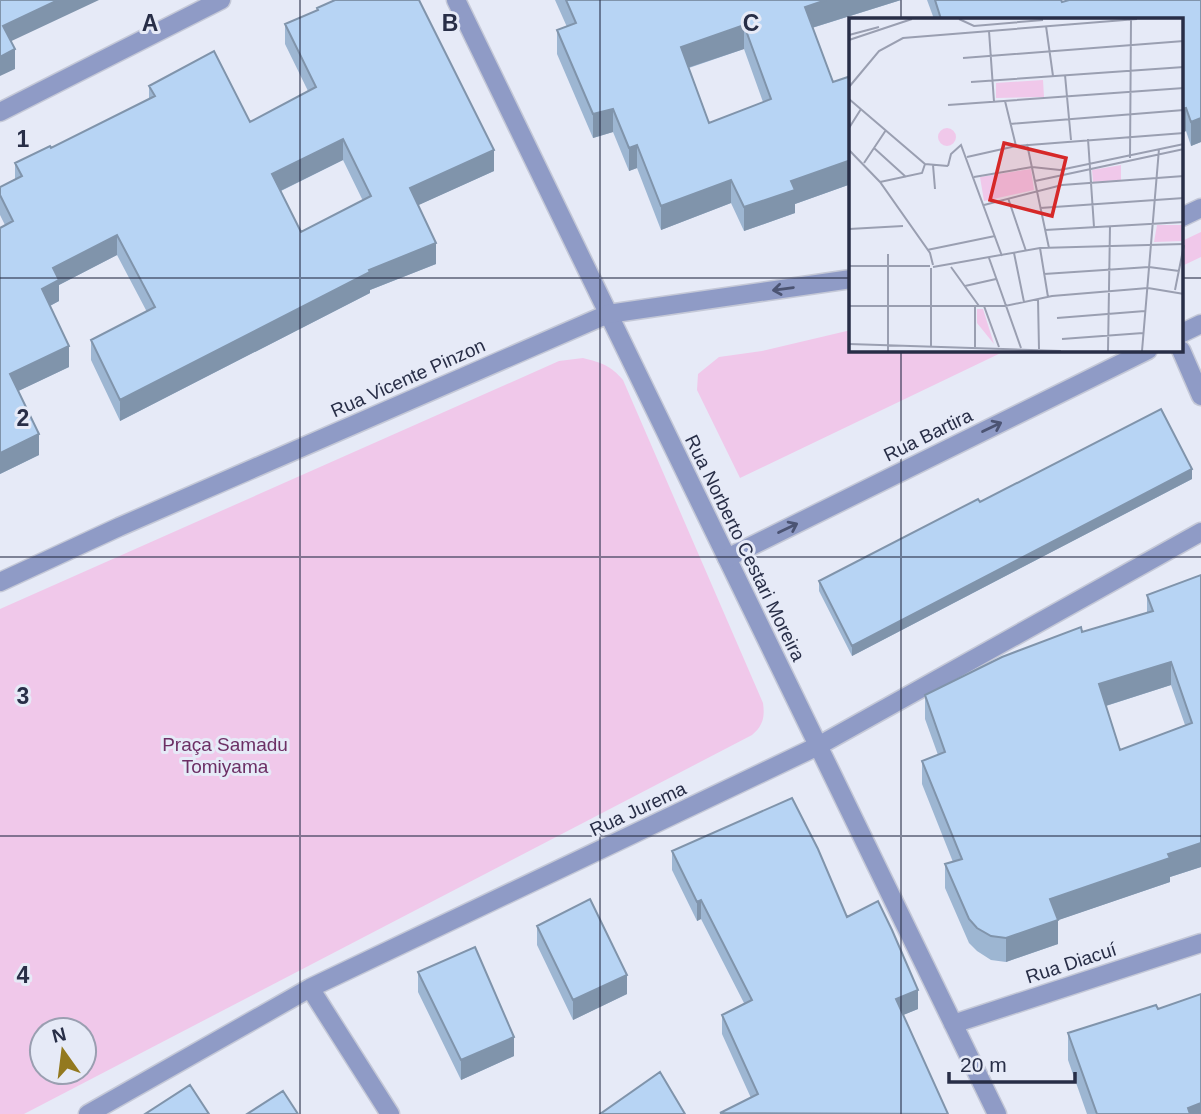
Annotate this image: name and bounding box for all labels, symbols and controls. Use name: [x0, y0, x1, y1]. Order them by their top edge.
text: A: [142, 10, 158, 36]
text: B: [442, 10, 458, 36]
text: C: [743, 10, 759, 36]
inset map: [849, 18, 1184, 352]
text: 1: [17, 126, 30, 152]
one-way arrow: [773, 283, 795, 296]
street label: Rua Vicente Pinzon: [328, 335, 488, 421]
street label: Rua Bartira: [880, 404, 976, 466]
text: 2: [17, 405, 29, 431]
one-way arrow: [981, 419, 1002, 433]
street label: Rua Norberto Cestari Moreira: [681, 431, 809, 665]
one-way arrow: [777, 520, 798, 534]
text: 3: [17, 683, 29, 709]
park label: Praça Samadu Tomiyama: [162, 734, 288, 777]
street label: Rua Jurema: [587, 777, 690, 840]
street label: Rua Diacuí: [1023, 938, 1120, 988]
text: 4: [17, 962, 30, 988]
north arrow: [28, 1016, 98, 1086]
text: N: [50, 1023, 68, 1047]
scale bar: [949, 1040, 1075, 1084]
text: 20 m: [960, 1053, 1007, 1076]

